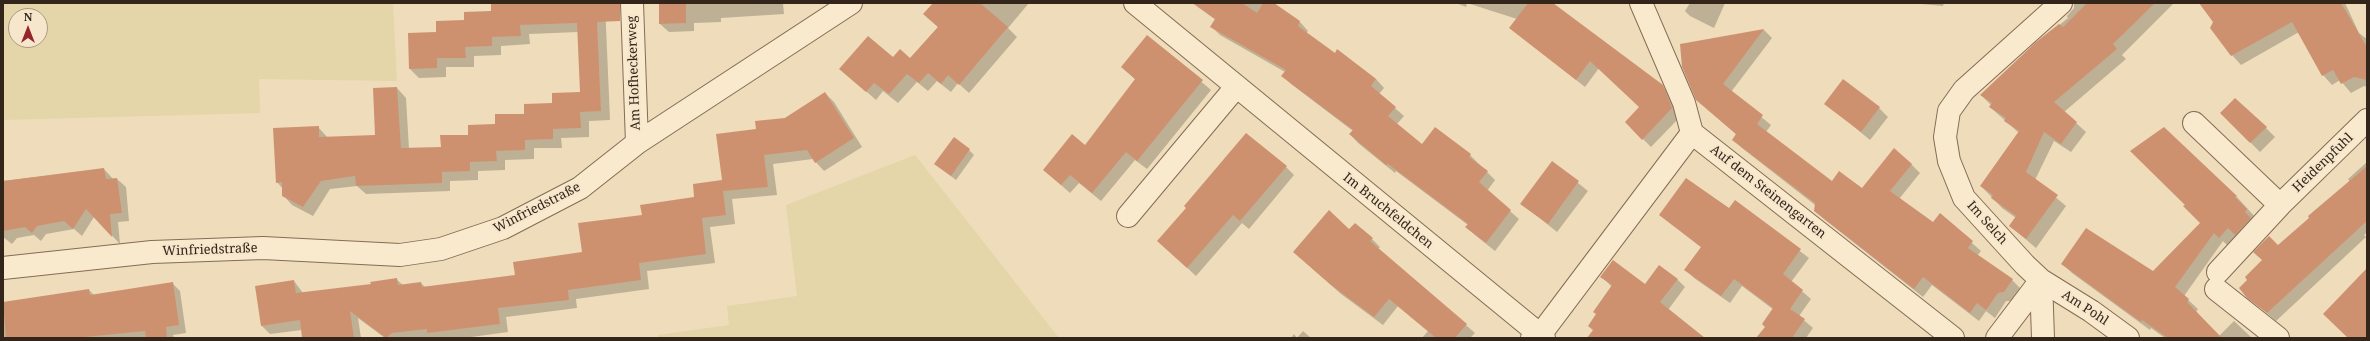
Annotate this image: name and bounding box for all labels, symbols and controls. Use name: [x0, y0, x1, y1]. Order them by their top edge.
north arrow: [8, 8, 48, 48]
text: N: [24, 9, 32, 24]
street label: Am Hofheckerweg: [624, 15, 644, 131]
street label: Heidenpfuhl: [2290, 130, 2356, 196]
street label: Auf dem Steinengarten: [1707, 142, 1829, 242]
street label: Im Bruchfeldchen: [1340, 170, 1436, 252]
street label: Winfriedstraße: [491, 179, 583, 237]
street label: Im Selch: [1963, 198, 2011, 248]
street label: Winfriedstraße: [162, 241, 258, 259]
street label: Am Pohl: [2059, 287, 2111, 329]

